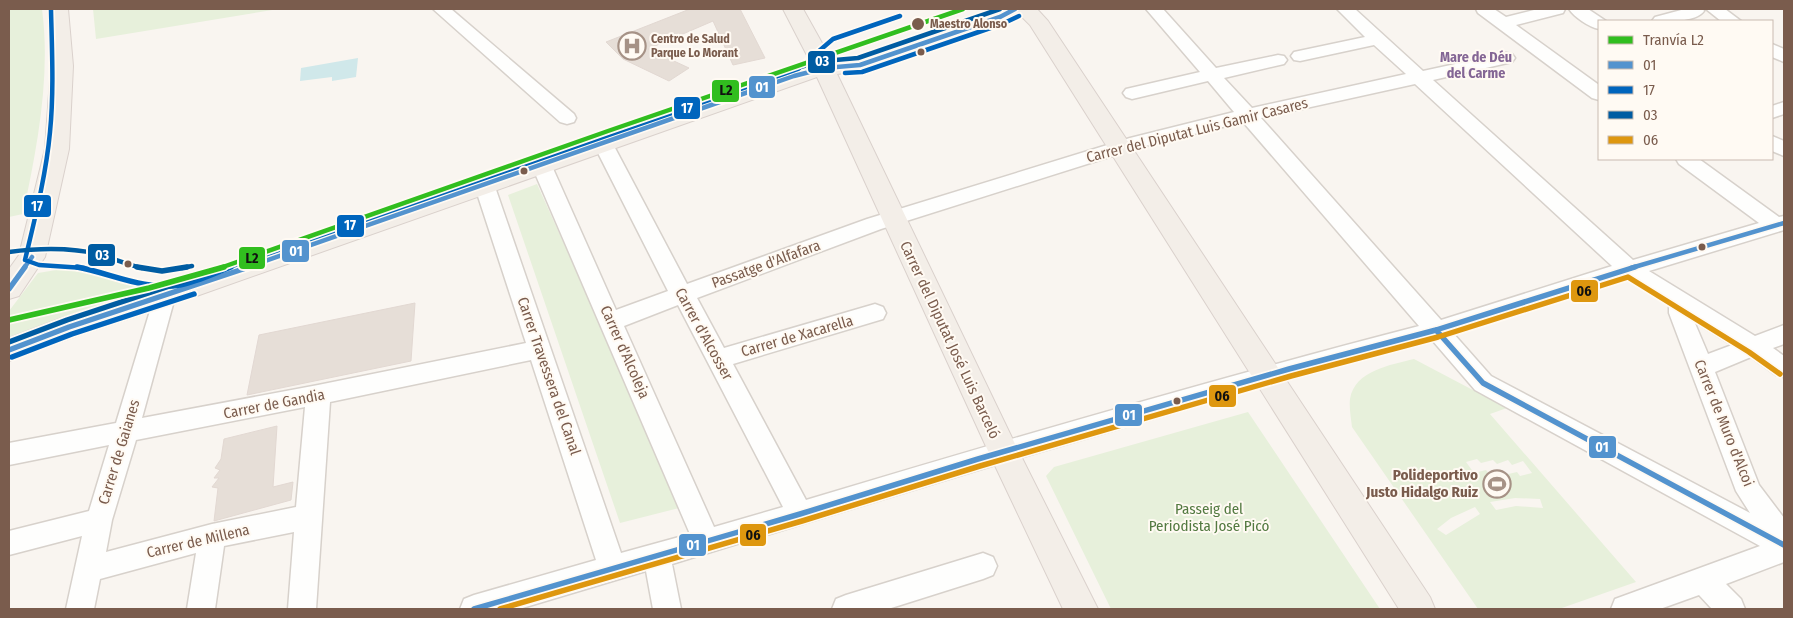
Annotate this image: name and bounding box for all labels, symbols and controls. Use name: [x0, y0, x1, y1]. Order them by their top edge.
marker: Maestro Alonso: [910, 16, 926, 32]
place label: Maestro Alonso: [930, 17, 1008, 31]
legend: [1598, 20, 1773, 160]
hospital icon: Centro de Salud Parque Lo Morant: [617, 31, 647, 61]
text: Tranvía L2: [1643, 31, 1704, 49]
place label: Centro de Salud Parque Lo Morant: [651, 32, 739, 60]
unlabelled marker: [916, 47, 926, 57]
district label: Mare de Déu del Carme: [1440, 49, 1512, 82]
line badge: 03: [807, 50, 836, 74]
text: 03: [815, 53, 829, 70]
text: 01: [1643, 56, 1656, 74]
line badge: 01: [748, 75, 776, 99]
line badge: L2: [711, 79, 740, 103]
text: 01: [755, 79, 769, 96]
text: 17: [1643, 81, 1655, 99]
text: L2: [720, 82, 733, 99]
street label: Carrer del Diputat Luis Gamir Casares: [1084, 94, 1310, 166]
line badge: 17: [673, 96, 701, 120]
text: 17: [681, 100, 693, 117]
text: 03: [1643, 106, 1658, 124]
text: 06: [1643, 131, 1658, 149]
unlabelled marker: [519, 166, 529, 176]
line badge: 17: [23, 194, 52, 218]
text: 17: [31, 198, 43, 215]
line badge: 17: [336, 214, 365, 238]
text: 17: [344, 217, 356, 234]
street label: Passatge d'Alfafara: [709, 236, 823, 292]
street label: Carrer del Diputat José Luis Barceló: [896, 238, 1004, 442]
line badge: 01: [281, 239, 310, 263]
unlabelled marker: [1697, 242, 1707, 252]
line badge: 03: [87, 243, 116, 267]
text: 01: [289, 243, 303, 260]
line badge: L2: [238, 246, 266, 270]
text: 03: [95, 247, 109, 264]
text: L2: [246, 250, 259, 267]
unlabelled marker: [123, 259, 133, 269]
line badge: 06: [1570, 279, 1599, 303]
text: 06: [1577, 283, 1591, 300]
street label: Carrer d'Alcosser: [671, 285, 737, 384]
street label: Carrer Travessera del Canal: [513, 295, 585, 457]
street label: Carrer d'Alcoleja: [596, 303, 654, 401]
street label: Carrer de Xacarella: [739, 311, 855, 361]
street label: Carrer de Muro d'Alcoi: [1690, 357, 1758, 489]
line badge: 06: [1208, 384, 1237, 408]
street label: Carrer de Gandia: [222, 385, 326, 423]
text: 06: [1215, 388, 1229, 405]
unlabelled marker: [1172, 396, 1182, 406]
street label: Carrer de Gaianes: [94, 397, 144, 507]
line badge: 01: [1114, 403, 1143, 427]
text: 01: [1122, 407, 1136, 424]
line badge: 01: [1588, 435, 1617, 459]
text: 01: [1595, 439, 1609, 456]
place label: Polideportivo Justo Hidalgo Ruiz: [1365, 466, 1479, 501]
sports icon: Polideportivo Justo Hidalgo Ruiz: [1482, 469, 1512, 499]
park label: Passeig del Periodista José Picó: [1149, 500, 1269, 535]
street label: Carrer de Millena: [145, 520, 251, 562]
line badge: 06: [739, 523, 767, 547]
text: 06: [746, 527, 760, 544]
line badge: 01: [678, 533, 707, 557]
text: 01: [686, 537, 700, 554]

